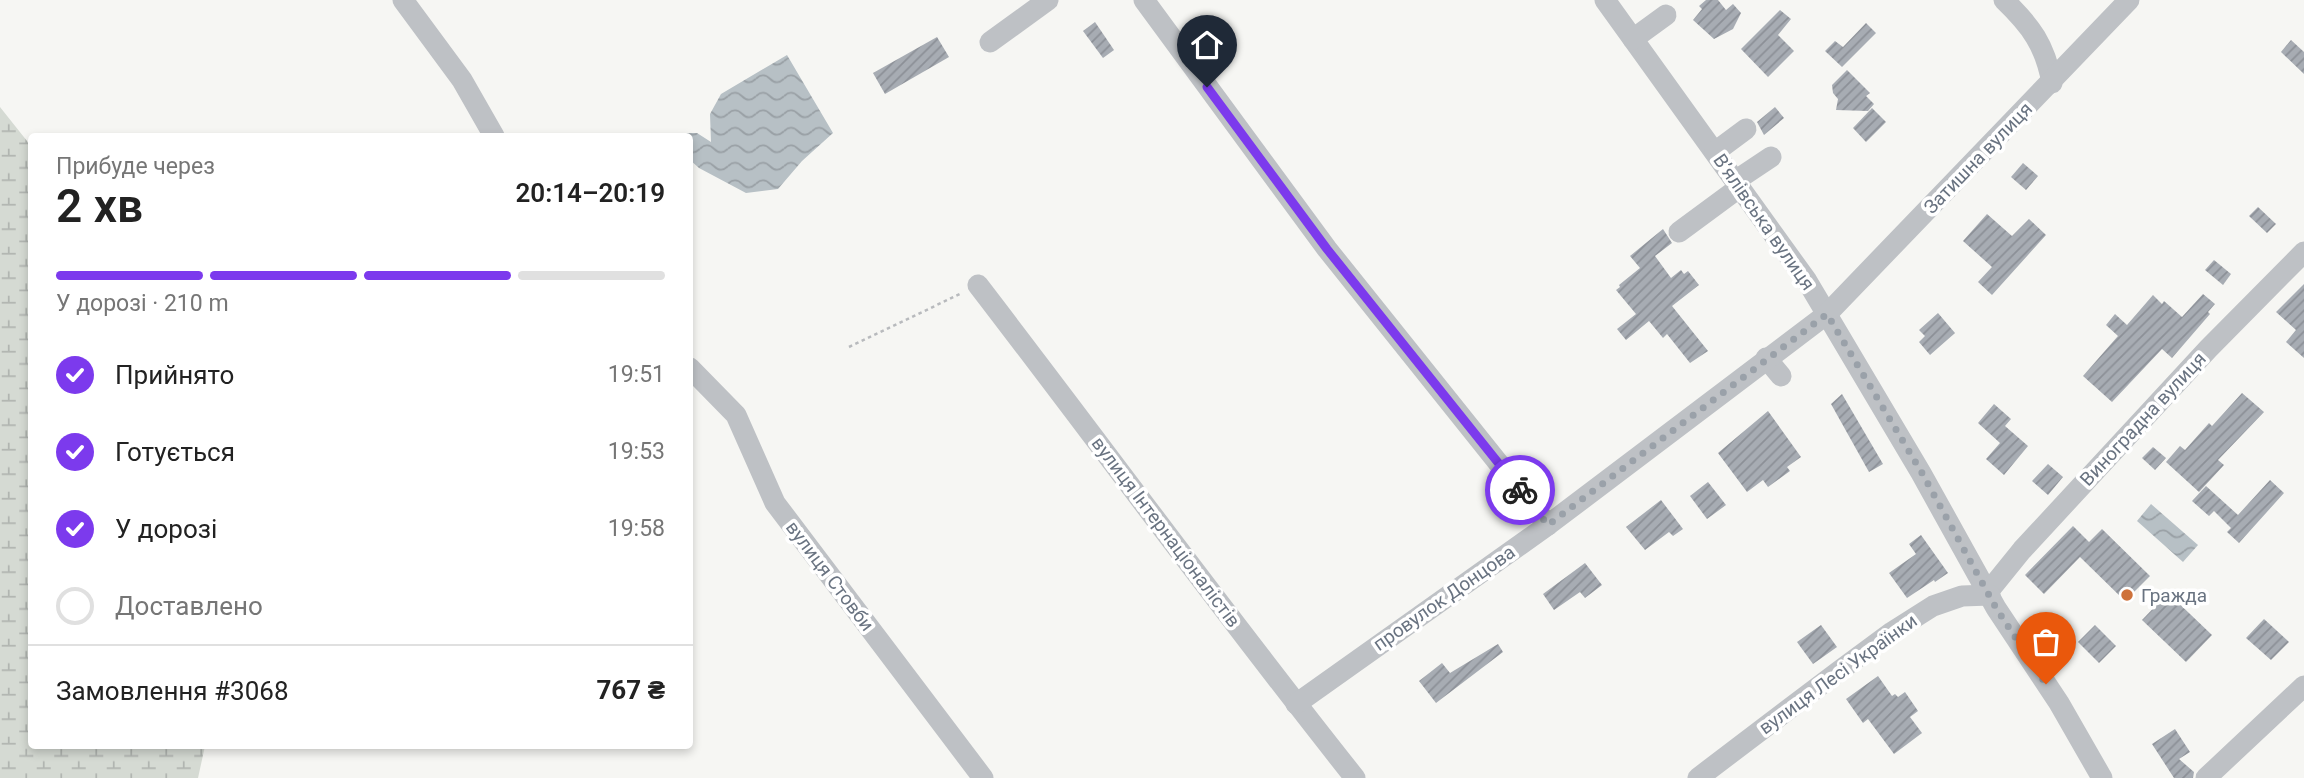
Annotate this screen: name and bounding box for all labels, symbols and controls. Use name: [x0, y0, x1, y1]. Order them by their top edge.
pin: [1177, 15, 1237, 87]
icon: home: [1188, 26, 1226, 64]
street label: Затишна вулиця: [1919, 97, 2037, 219]
street label: В’ялівська вулиця: [1708, 149, 1820, 295]
text: Прибуде через: [56, 153, 215, 180]
text: 20:14–20:19: [515, 178, 665, 208]
text: 2 хв: [56, 179, 143, 233]
text: У дорозі · 210 m: [56, 290, 229, 317]
street label: Виноградна вулиця: [2075, 347, 2211, 491]
icon: check: [56, 356, 94, 394]
text: Прийнято: [115, 360, 234, 390]
text: 19:51: [608, 361, 665, 388]
street label: вулиця Інтернаціоналістів: [1087, 432, 1245, 632]
icon: check: [56, 433, 94, 471]
text: Готується: [115, 437, 235, 467]
text: 19:53: [608, 438, 665, 465]
courier: [1485, 455, 1555, 525]
icon: bike: [1501, 471, 1539, 509]
icon: check: [56, 510, 94, 548]
text: У дорозі: [115, 514, 217, 544]
text: 19:58: [608, 515, 665, 542]
street label: вулиця Стовби: [781, 516, 879, 636]
street label: провулок Донцова: [1369, 540, 1519, 656]
place label: Гражда: [2141, 584, 2207, 607]
marker: Гражда: [2119, 587, 2135, 603]
text: Доставлено: [115, 591, 263, 621]
street label: вулиця Лесі Українки: [1754, 609, 1922, 739]
pin: [2016, 612, 2076, 684]
icon: bag: [2027, 623, 2065, 661]
text: 767 ₴: [596, 675, 665, 705]
text: Замовлення #3068: [56, 676, 289, 706]

